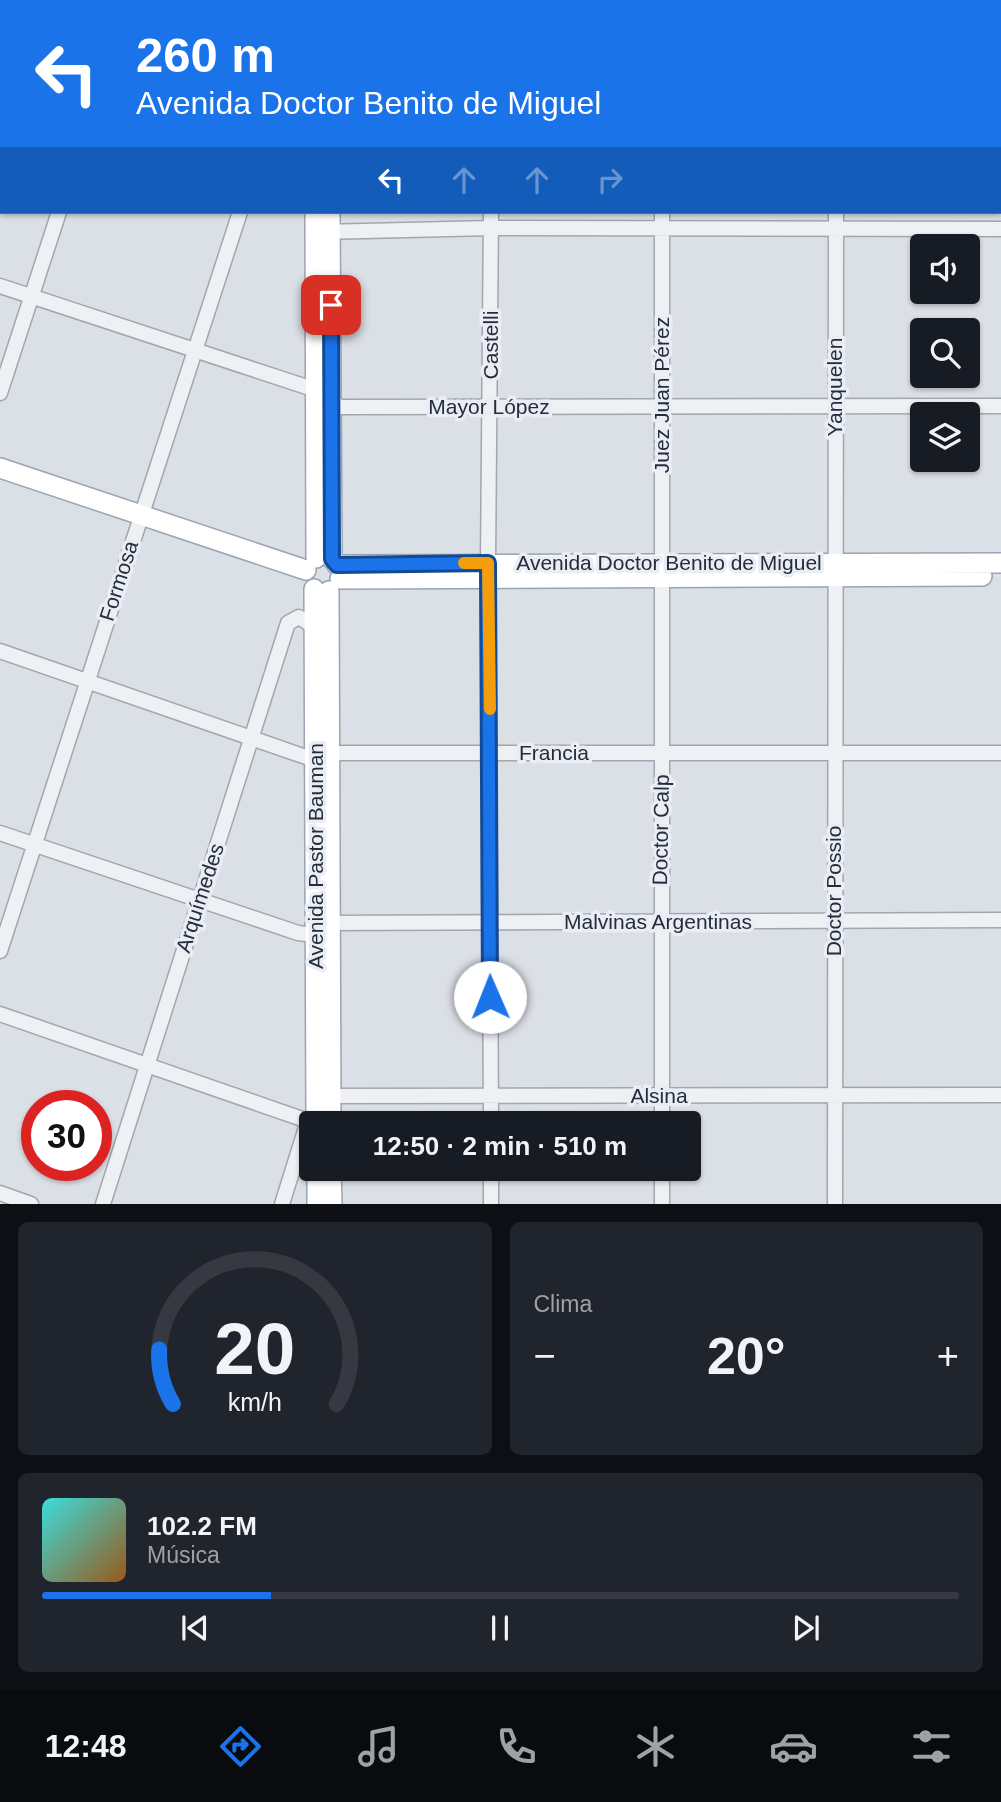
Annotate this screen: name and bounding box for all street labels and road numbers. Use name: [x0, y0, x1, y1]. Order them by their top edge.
street label: Castelli: [479, 311, 502, 379]
street label: Juez Juan Pérez: [650, 317, 673, 473]
street label: Yanquelen: [823, 338, 846, 436]
street label: Mayor López: [428, 395, 550, 418]
street label: Formosa: [95, 538, 142, 624]
street label: Avenida Doctor Benito de Miguel: [516, 551, 822, 574]
street label: Francia: [519, 741, 589, 764]
street label: Avenida Pastor Bauman: [304, 743, 327, 969]
street label: Doctor Calp: [648, 774, 673, 886]
street label: Doctor Possio: [822, 826, 845, 956]
street label: Arquímedes: [171, 840, 228, 955]
street label: Malvinas Argentinas: [564, 910, 752, 933]
street label: Alsina: [630, 1084, 688, 1107]

